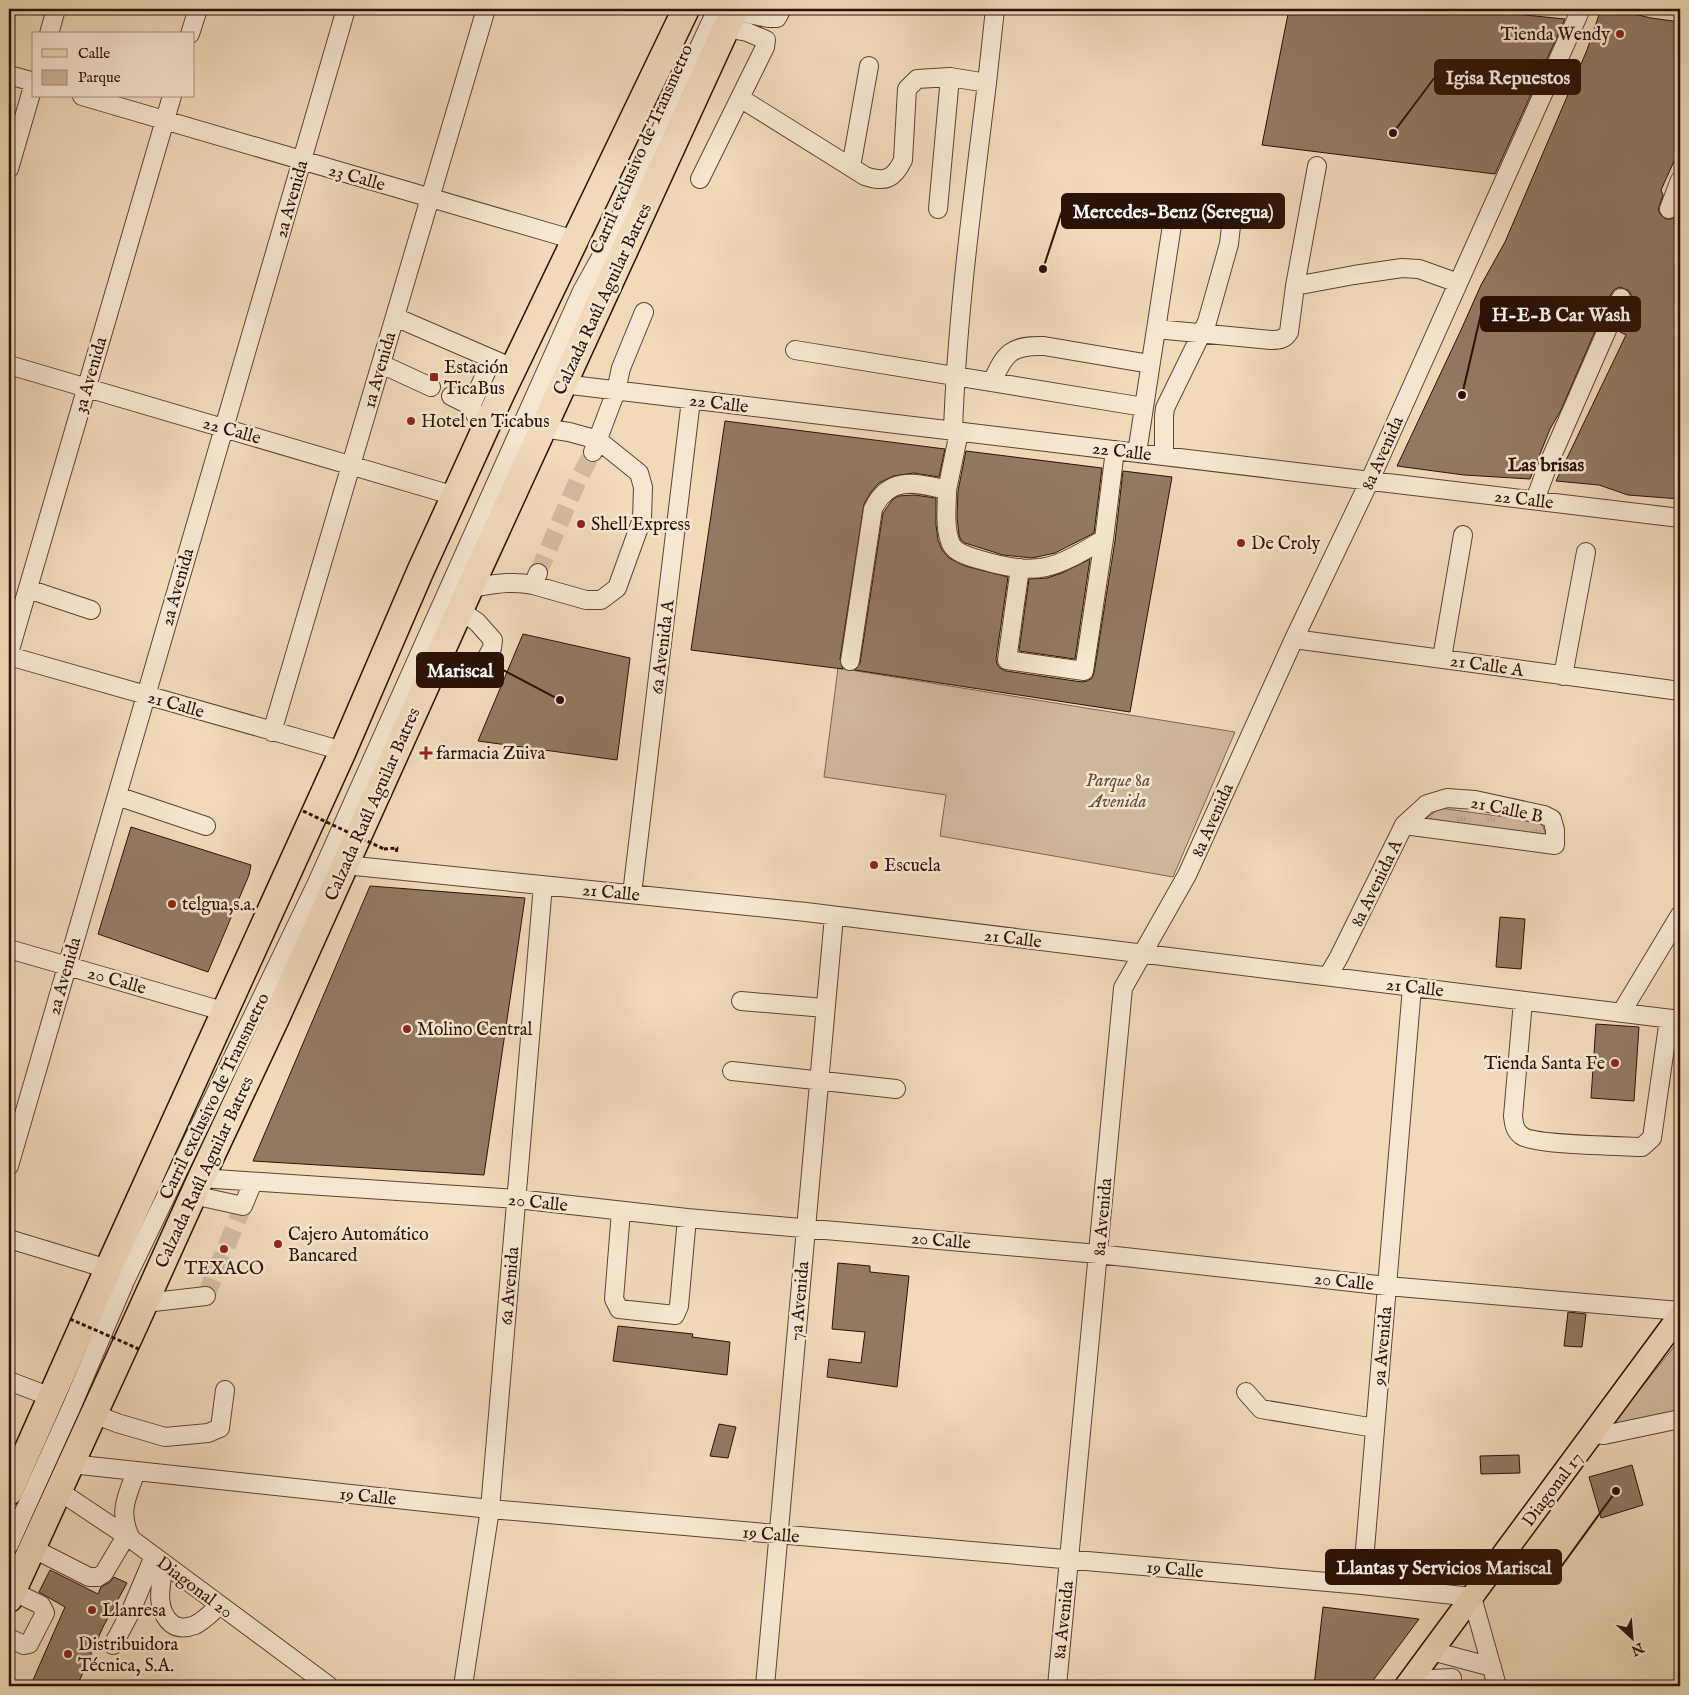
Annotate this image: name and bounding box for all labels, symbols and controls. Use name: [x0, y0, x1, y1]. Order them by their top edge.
place label: Tienda Wendy: [1501, 24, 1610, 47]
marker: Tienda Wendy: [1614, 28, 1626, 40]
legend: [32, 32, 195, 98]
street label: Carril exclusivo de Transmetro: [586, 41, 699, 258]
text: Calle: [78, 44, 110, 63]
callout: Igisa Repuestos: [1435, 60, 1580, 94]
text: Igisa Repuestos: [1446, 67, 1571, 91]
text: Parque: [78, 68, 121, 87]
street label: 2a Avenida: [270, 158, 315, 241]
street label: 23 Calle: [326, 159, 388, 197]
callout: Mercedes-Benz (Seregua): [1062, 194, 1284, 228]
street label: Calzada Raúl Aguilar Batres: [549, 200, 658, 399]
text: Mercedes-Benz (Seregua): [1072, 201, 1274, 225]
callout: H-E-B Car Wash: [1481, 297, 1640, 331]
text: H-E-B Car Wash: [1492, 304, 1631, 328]
street label: 1a Avenida: [359, 330, 402, 411]
street label: 3a Avenida: [70, 335, 113, 416]
place label: Estación TicaBus: [444, 357, 509, 401]
marker: Estación TicaBus: [428, 371, 440, 383]
street label: 22 Calle: [688, 389, 750, 420]
place label: Hotel en Ticabus: [421, 411, 550, 434]
street label: 22 Calle: [200, 412, 263, 451]
street label: 8a Avenida: [1357, 413, 1410, 494]
marker: Hotel en Ticabus: [405, 415, 417, 427]
street label: 22 Calle: [1091, 437, 1153, 468]
district label: Las brisas: [1508, 454, 1584, 478]
street label: 22 Calle: [1493, 485, 1555, 516]
place label: Shell Express: [591, 514, 690, 537]
marker: Shell Express: [575, 518, 587, 530]
place label: De Croly: [1251, 533, 1320, 556]
marker: De Croly: [1235, 537, 1247, 549]
street label: 2a Avenida: [156, 546, 201, 629]
street label: 6a Avenida A: [646, 598, 681, 696]
street label: 21 Calle A: [1449, 650, 1526, 683]
callout: Mariscal: [417, 653, 503, 687]
text: Mariscal: [427, 660, 494, 684]
street label: 21 Calle: [145, 686, 207, 724]
street label: Calzada Raúl Aguilar Batres: [320, 704, 426, 905]
place label: farmacia Zuiva: [436, 743, 545, 766]
marker: farmacia Zuiva: [420, 747, 432, 759]
park label: Parque 8a Avenida: [1086, 770, 1150, 814]
street label: 8a Avenida: [1187, 780, 1240, 861]
street label: 21 Calle B: [1468, 792, 1545, 829]
street label: 8a Avenida A: [1346, 835, 1409, 931]
place label: Escuela: [884, 855, 941, 878]
marker: Escuela: [868, 859, 880, 871]
street label: 21 Calle: [581, 879, 641, 908]
place label: telgua,s.a.: [182, 894, 255, 917]
marker: telgua,s.a.: [166, 898, 178, 910]
street label: 21 Calle: [983, 925, 1043, 954]
street label: 2a Avenida: [43, 935, 88, 1018]
street label: 20 Calle: [85, 962, 149, 1001]
street label: 21 Calle: [1385, 974, 1445, 1003]
street label: Carril exclusivo de Transmetro: [155, 989, 276, 1204]
place label: Molino Central: [417, 1019, 533, 1042]
marker: Molino Central: [401, 1023, 413, 1035]
place label: Tienda Santa Fe: [1484, 1053, 1605, 1076]
marker: Tienda Santa Fe: [1609, 1057, 1621, 1069]
street label: Calzada Raúl Aguilar Batres: [151, 1073, 260, 1272]
street label: 8a Avenida: [1089, 1177, 1118, 1257]
street label: 20 Calle: [507, 1189, 569, 1218]
place label: Cajero Automático Bancared: [288, 1224, 429, 1268]
street label: 20 Calle: [910, 1227, 972, 1256]
marker: Cajero Automático Bancared: [272, 1238, 284, 1250]
marker: TEXACO: [218, 1243, 230, 1255]
street label: 6a Avenida: [496, 1246, 525, 1326]
place label: TEXACO: [184, 1258, 264, 1281]
street label: 7a Avenida: [786, 1260, 815, 1342]
street label: 20 Calle: [1313, 1268, 1375, 1297]
street label: 9a Avenida: [1368, 1305, 1398, 1388]
street label: Diagonal 17: [1518, 1448, 1589, 1532]
street label: 19 Calle: [338, 1483, 397, 1512]
street label: 19 Calle: [741, 1522, 800, 1549]
callout: Llantas y Servicios Mariscal: [1326, 1550, 1561, 1584]
street label: Diagonal 20: [151, 1552, 237, 1624]
street label: 19 Calle: [1145, 1557, 1204, 1584]
text: Llantas y Servicios Mariscal: [1336, 1557, 1553, 1581]
street label: 8a Avenida: [1049, 1580, 1080, 1660]
place label: Llanresa: [102, 1600, 166, 1623]
marker: Llanresa: [86, 1604, 98, 1616]
north arrow: [1606, 1612, 1656, 1662]
place label: Distribuidora Técnica, S.A.: [78, 1634, 179, 1678]
text: N: [1628, 1638, 1648, 1660]
marker: Distribuidora Técnica, S.A.: [62, 1648, 74, 1660]

